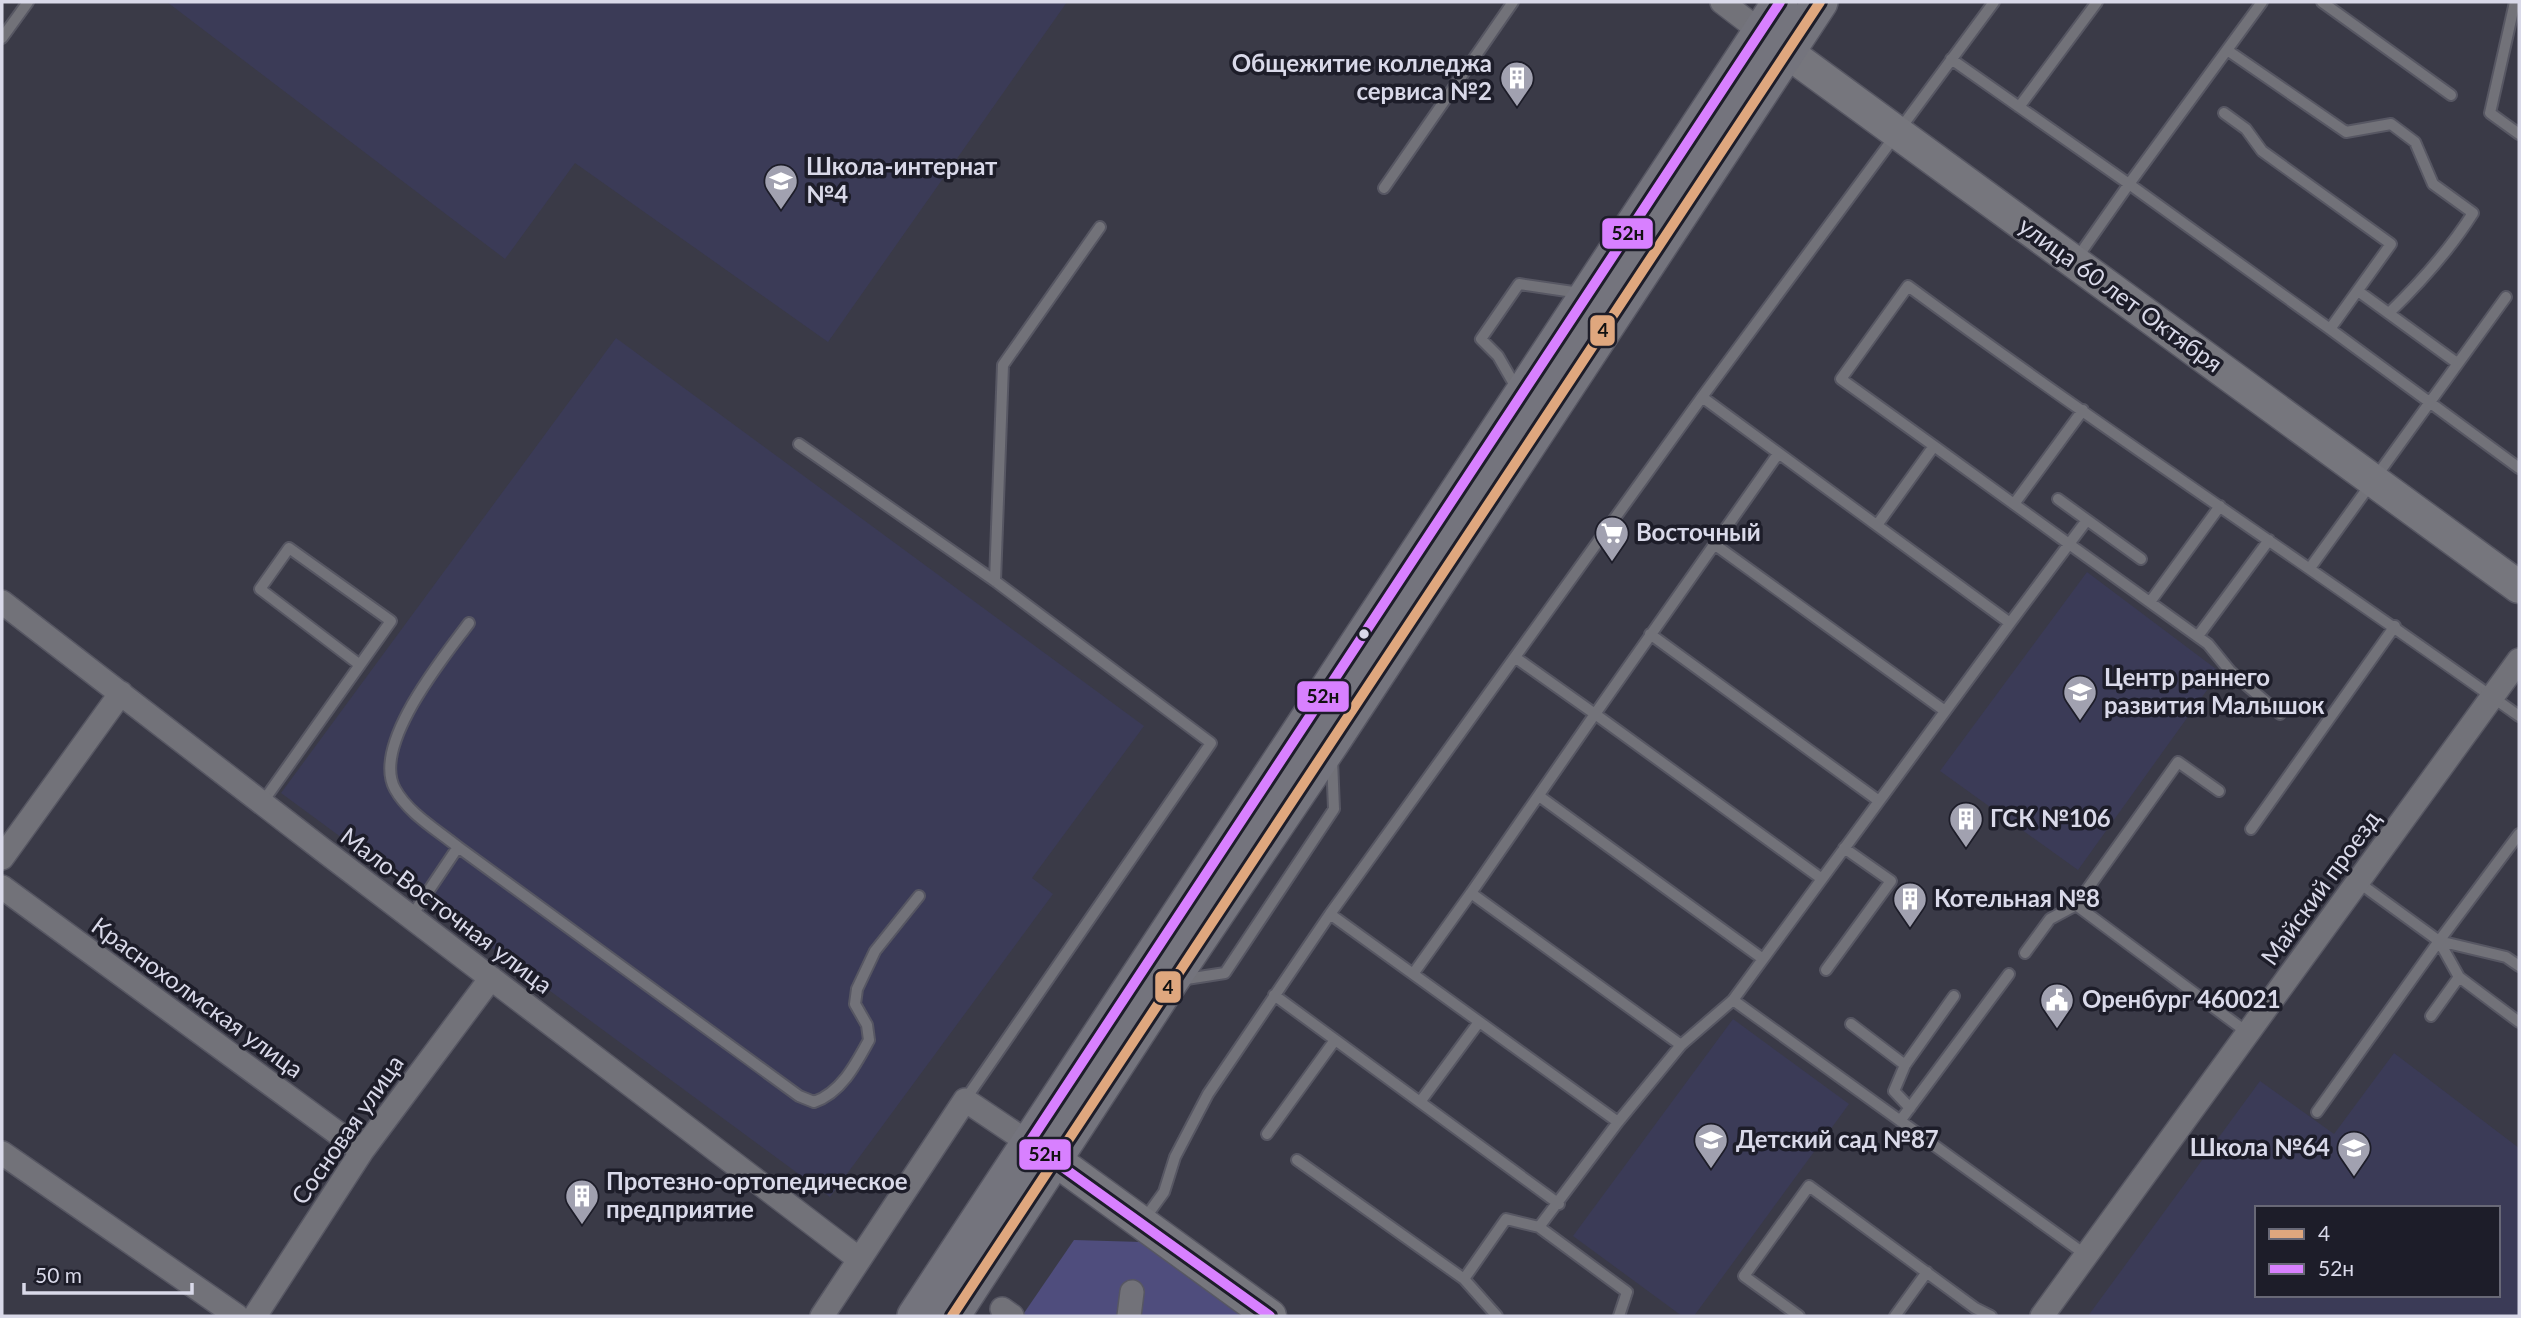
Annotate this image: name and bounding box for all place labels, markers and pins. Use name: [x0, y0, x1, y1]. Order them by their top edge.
place label: Общежитие колледжа сервиса №2: [1232, 48, 1492, 105]
building icon: Общежитие колледжа сервиса №2: [1498, 59, 1536, 108]
place label: Школа-интернат №4: [806, 151, 998, 208]
school or university icon: Школа-интернат №4: [762, 162, 800, 211]
supermarket icon: Восточный: [1593, 514, 1631, 563]
place label: Восточный: [1636, 517, 1761, 546]
unlabelled marker: [1357, 627, 1371, 641]
place label: Центр раннего развития Малышок: [2104, 662, 2324, 719]
school or university icon: Центр раннего развития Малышок: [2061, 673, 2099, 722]
building icon: ГСК №106: [1947, 800, 1985, 849]
place label: ГСК №106: [1990, 803, 2111, 832]
building icon: Котельная №8: [1891, 880, 1929, 929]
place label: Котельная №8: [1934, 883, 2100, 912]
public building icon: Оренбург 460021: [2038, 981, 2076, 1030]
place label: Оренбург 460021: [2082, 984, 2281, 1013]
school or university icon: Детский сад №87: [1692, 1121, 1730, 1170]
place label: Детский сад №87: [1736, 1124, 1939, 1153]
school or university icon: Школа №64: [2335, 1129, 2373, 1178]
place label: Школа №64: [2190, 1132, 2330, 1161]
place label: Протезно-ортопедическое предприятие: [606, 1166, 908, 1223]
building icon: Протезно-ортопедическое предприятие: [563, 1177, 601, 1226]

